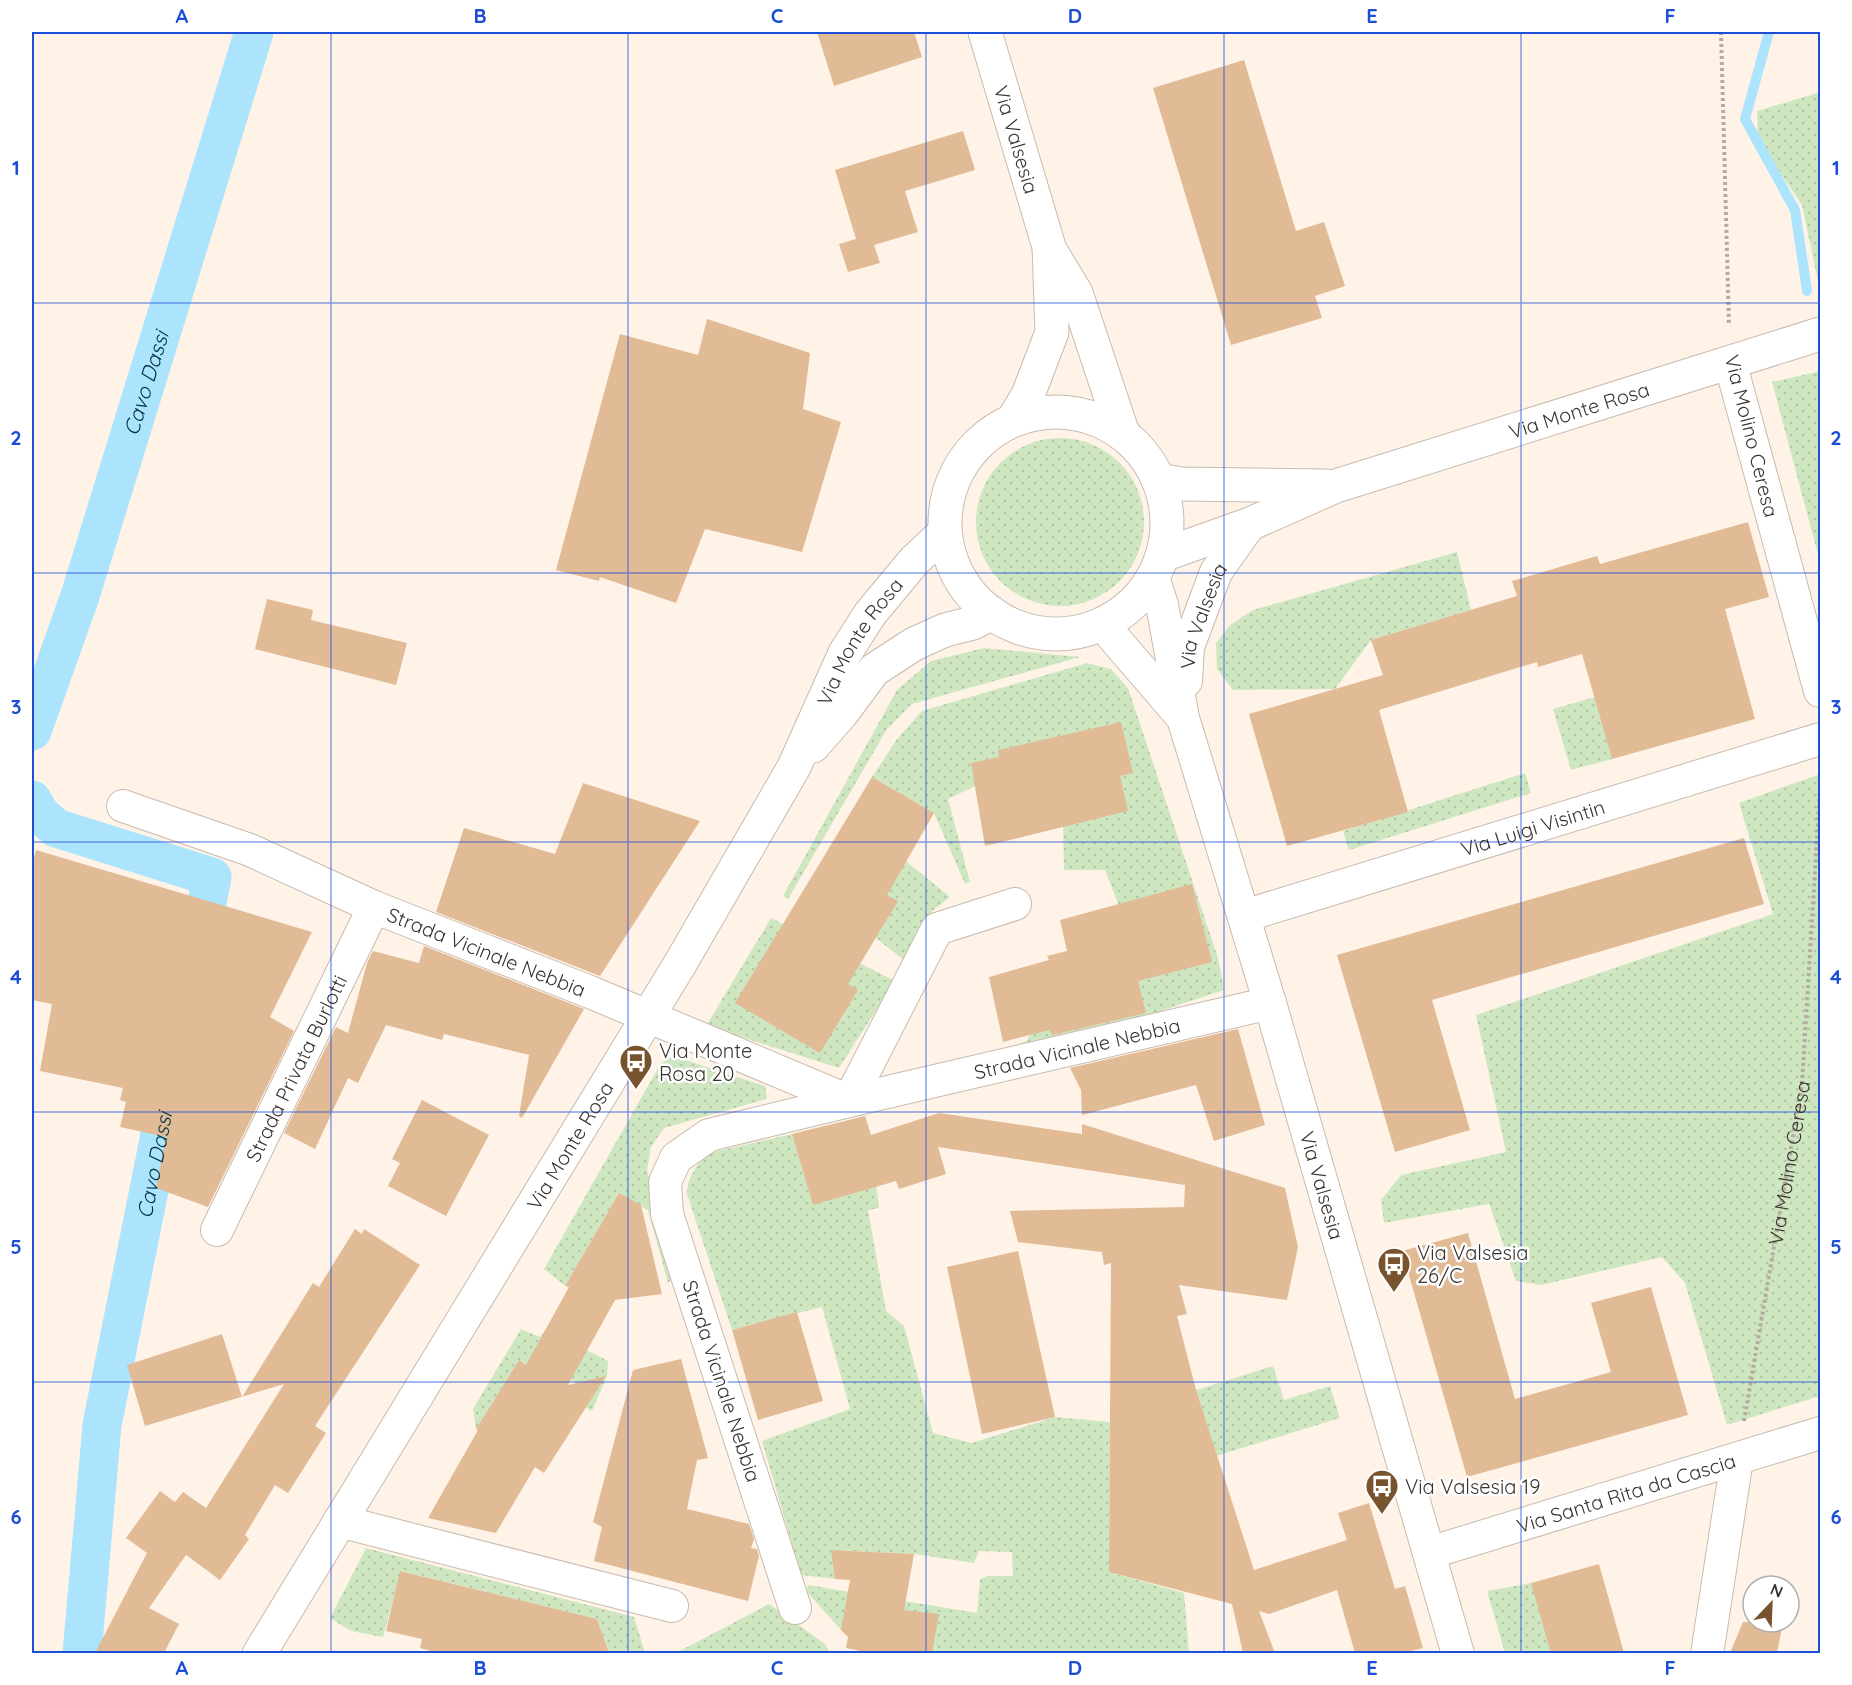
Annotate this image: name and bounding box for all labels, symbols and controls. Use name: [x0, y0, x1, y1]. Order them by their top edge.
text: A: [176, 3, 189, 28]
text: B: [473, 3, 487, 28]
text: C: [771, 3, 784, 28]
text: D: [1068, 3, 1082, 28]
text: E: [1366, 3, 1378, 28]
text: F: [1664, 3, 1676, 28]
street label: Via Valsesia: [989, 82, 1045, 196]
text: 1: [12, 155, 20, 180]
text: 1: [1832, 155, 1840, 180]
water label: Cavo Dassi: [117, 325, 175, 438]
street label: Via Molino Ceresa: [1720, 352, 1784, 520]
street label: Via Monte Rosa: [1506, 376, 1652, 443]
text: 2: [10, 425, 22, 450]
text: 2: [1830, 425, 1842, 450]
street label: Via Valsesia: [1174, 557, 1232, 669]
street label: Via Monte Rosa: [811, 572, 908, 709]
text: 3: [11, 694, 21, 719]
text: 3: [1831, 694, 1841, 719]
street label: Via Luigi Visintin: [1458, 793, 1608, 861]
street label: Strada Vicinale Nebbia: [384, 901, 589, 1002]
text: 4: [10, 964, 22, 989]
text: 4: [1830, 964, 1842, 989]
street label: Strada Privata Burlotti: [240, 971, 352, 1166]
street label: Strada Vicinale Nebbia: [971, 1012, 1182, 1084]
place label: Via Monte Rosa 20: [659, 1038, 752, 1086]
bus stop icon: Via Monte Rosa 20: [618, 1043, 654, 1090]
street label: Via Monte Rosa: [521, 1076, 618, 1214]
street label: Via Molino Ceresa: [1762, 1079, 1815, 1247]
water label: Cavo Dassi: [131, 1107, 178, 1220]
street label: Via Valsesia: [1295, 1128, 1350, 1242]
text: 5: [10, 1234, 22, 1259]
text: 5: [1830, 1234, 1842, 1259]
place label: Via Valsesia 26/C: [1417, 1240, 1528, 1288]
bus stop icon: Via Valsesia 26/C: [1376, 1246, 1412, 1293]
street label: Strada Vicinale Nebbia: [678, 1277, 766, 1485]
street label: Via Santa Rita da Cascia: [1513, 1447, 1738, 1538]
bus stop icon: Via Valsesia 19: [1364, 1468, 1400, 1515]
place label: Via Valsesia 19: [1405, 1474, 1540, 1499]
text: 6: [10, 1504, 22, 1529]
text: 6: [1830, 1504, 1842, 1529]
north arrow: [1741, 1574, 1801, 1634]
text: N: [1768, 1579, 1786, 1602]
text: A: [176, 1655, 189, 1680]
text: B: [473, 1655, 487, 1680]
text: C: [771, 1655, 784, 1680]
text: D: [1068, 1655, 1082, 1680]
text: E: [1366, 1655, 1378, 1680]
text: F: [1664, 1655, 1676, 1680]

